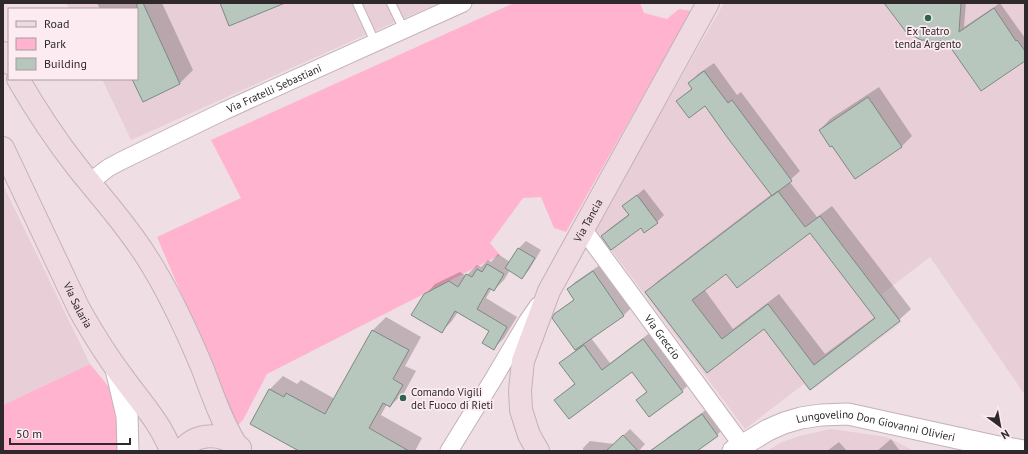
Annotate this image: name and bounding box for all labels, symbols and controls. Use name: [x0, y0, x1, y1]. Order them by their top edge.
legend: [8, 8, 138, 80]
marker: Ex Teatro tenda Argento: [923, 13, 933, 23]
text: Road: [44, 16, 69, 31]
place label: Ex Teatro tenda Argento: [895, 24, 961, 51]
text: Park: [44, 36, 66, 51]
text: Building: [44, 56, 87, 71]
street label: Via Fratelli Sebastiani: [223, 61, 324, 116]
street label: Via Tancia: [570, 196, 605, 245]
street label: Via Salaria: [60, 279, 95, 331]
street label: Via Greccio: [641, 311, 684, 362]
place label: Comando Vigili del Fuoco di Rieti: [411, 385, 493, 412]
marker: Comando Vigili del Fuoco di Rieti: [398, 393, 408, 403]
north arrow: [980, 406, 1020, 446]
street label: Lungovelino Don Giovanni Olivieri: [794, 407, 957, 444]
scale bar: [10, 420, 130, 446]
text: 50 m: [16, 426, 42, 441]
text: N: [999, 427, 1012, 442]

